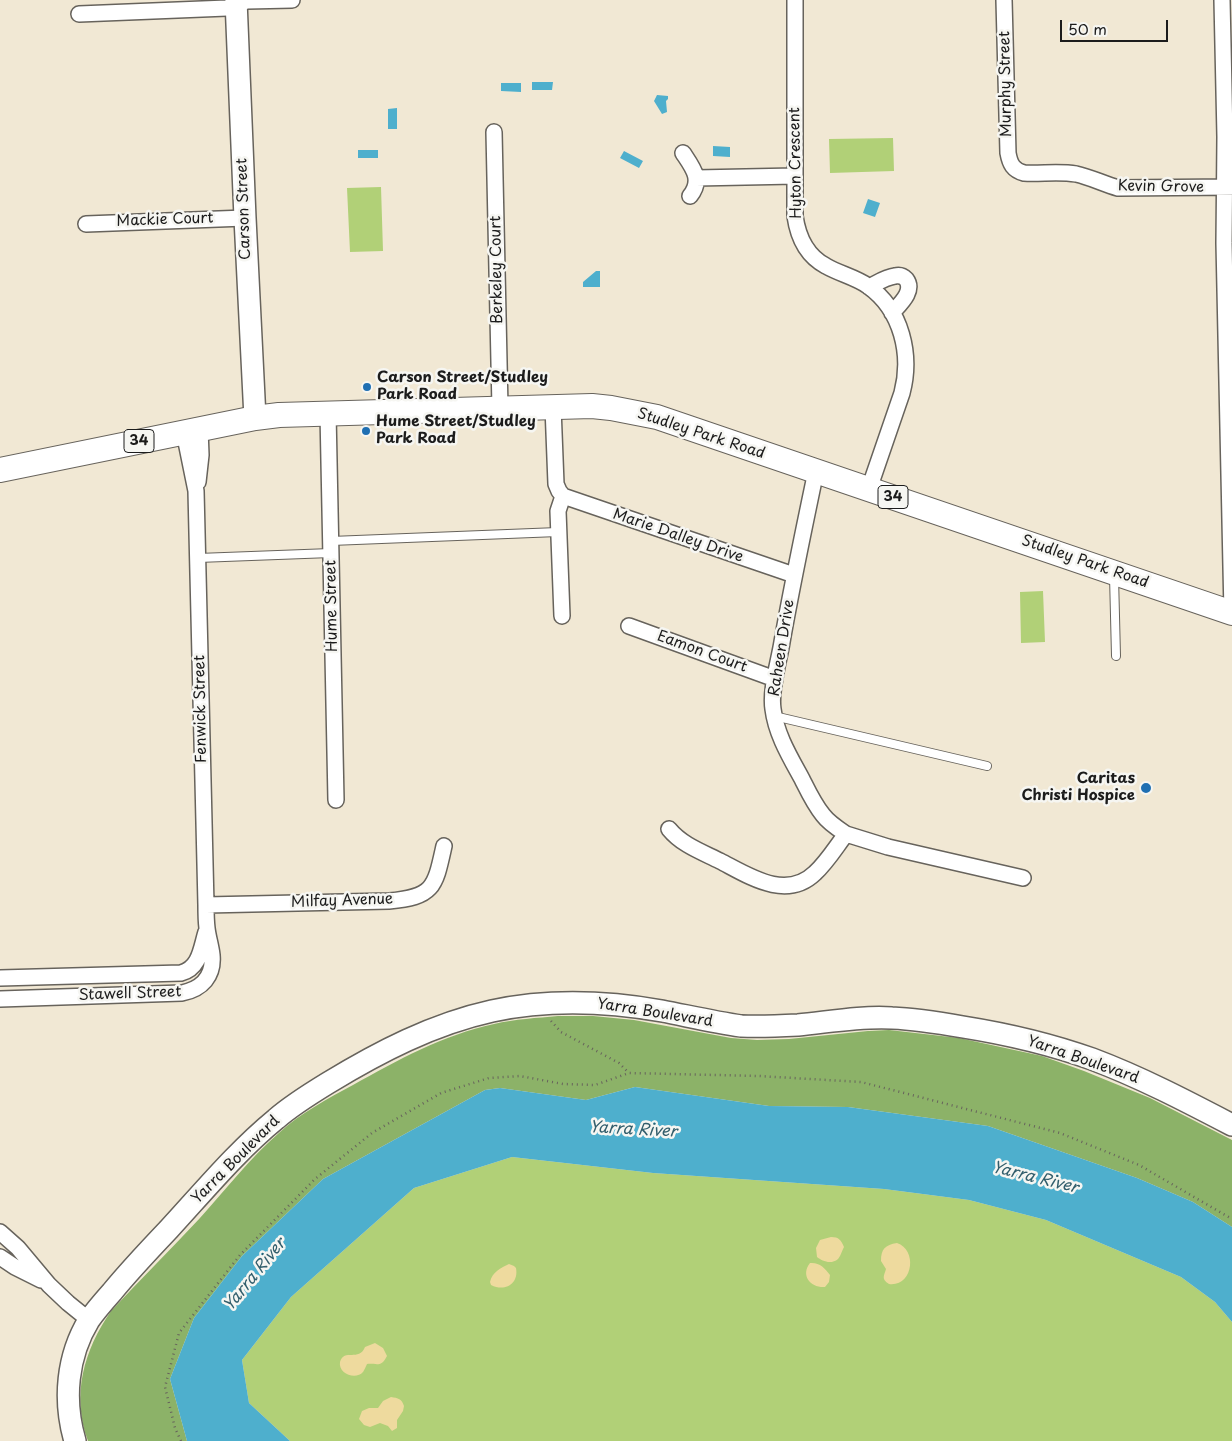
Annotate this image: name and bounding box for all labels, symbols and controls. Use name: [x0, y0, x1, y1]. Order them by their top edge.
scale bar: [1062, 10, 1170, 42]
text: 50 m: [1068, 17, 1107, 40]
street label: Murphy Street: [996, 31, 1016, 137]
street label: Hyton Crescent: [786, 107, 806, 219]
street label: Carson Street: [233, 158, 255, 260]
street label: Kevin Grove: [1118, 177, 1204, 197]
street label: Mackie Court: [116, 209, 214, 231]
street label: Berkeley Court: [487, 216, 507, 324]
place label: Carson Street/Studley Park Road: [377, 369, 548, 404]
marker: Carson Street/Studley Park Road: [361, 381, 373, 393]
street label: Studley Park Road: [635, 405, 767, 463]
place label: Hume Street/Studley Park Road: [376, 413, 536, 448]
marker: Hume Street/Studley Park Road: [360, 425, 372, 437]
road number: 34: [124, 430, 154, 452]
road number: 34: [878, 486, 908, 508]
street label: Marie Dalley Drive: [610, 505, 746, 567]
street label: Studley Park Road: [1019, 532, 1151, 592]
street label: Hume Street: [322, 560, 342, 652]
street label: Raheen Drive: [765, 598, 799, 698]
street label: Eamon Court: [654, 627, 750, 677]
street label: Fenwick Street: [191, 655, 211, 763]
place label: Caritas Christi Hospice: [1022, 770, 1135, 805]
marker: Caritas Christi Hospice: [1139, 781, 1153, 795]
street label: Milfay Avenue: [291, 890, 393, 912]
street label: Stawell Street: [78, 983, 182, 1005]
street label: Yarra Boulevard: [596, 995, 714, 1031]
street label: Yarra Boulevard: [1025, 1032, 1141, 1088]
street label: Yarra Boulevard: [188, 1112, 284, 1208]
water label: Yarra River: [589, 1118, 677, 1142]
water label: Yarra River: [990, 1158, 1080, 1198]
water label: Yarra River: [220, 1235, 290, 1315]

